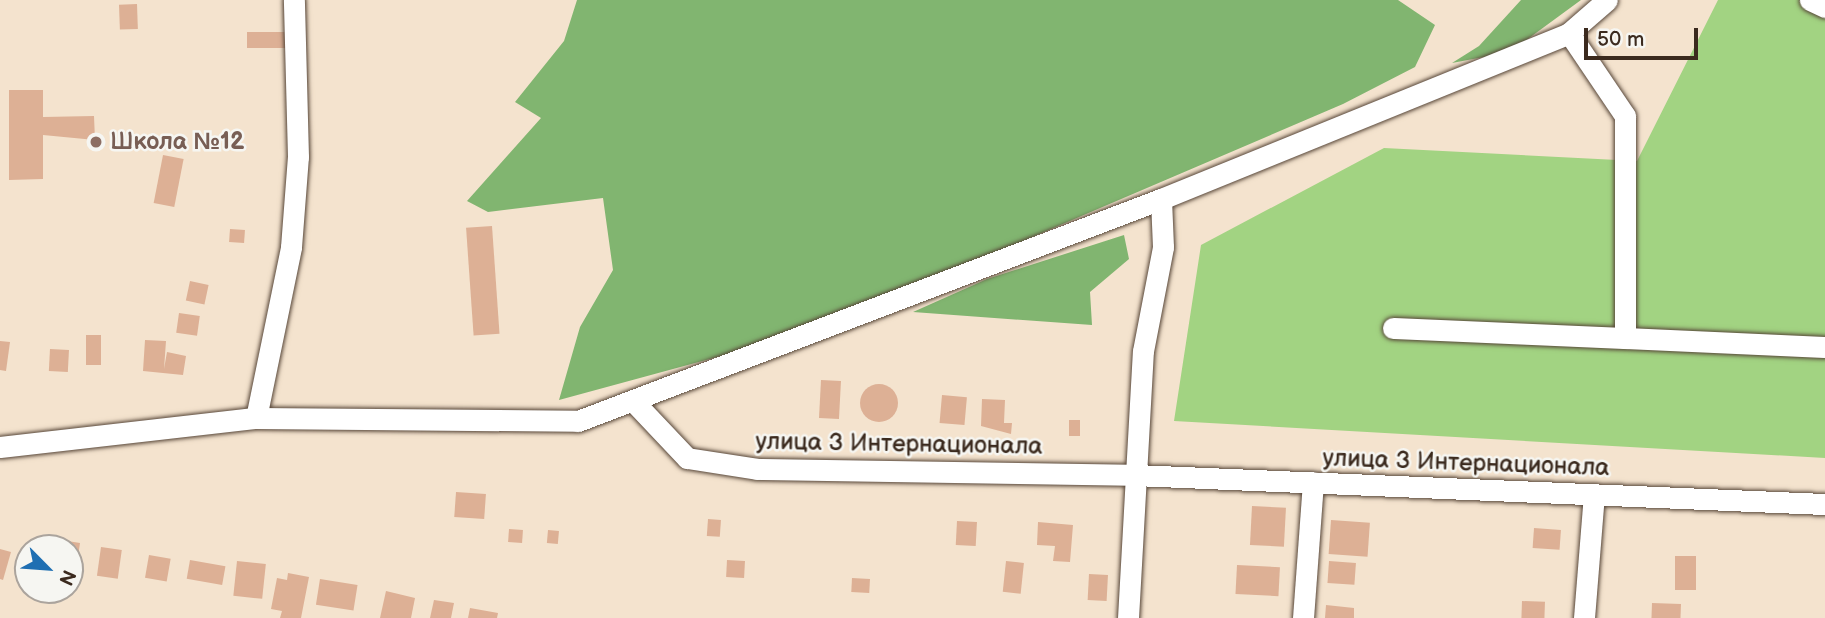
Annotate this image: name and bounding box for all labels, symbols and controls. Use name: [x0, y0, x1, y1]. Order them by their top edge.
scale bar: [1587, 14, 1701, 58]
text: 50 m: [1597, 27, 1644, 52]
place label: Школа №12: [110, 128, 244, 156]
marker: Школа №12: [88, 134, 104, 150]
street label: улица 3 Интернационала: [755, 427, 1043, 461]
street label: улица 3 Интернационала: [1322, 444, 1610, 482]
north arrow: [14, 534, 84, 604]
text: N: [53, 566, 80, 589]

